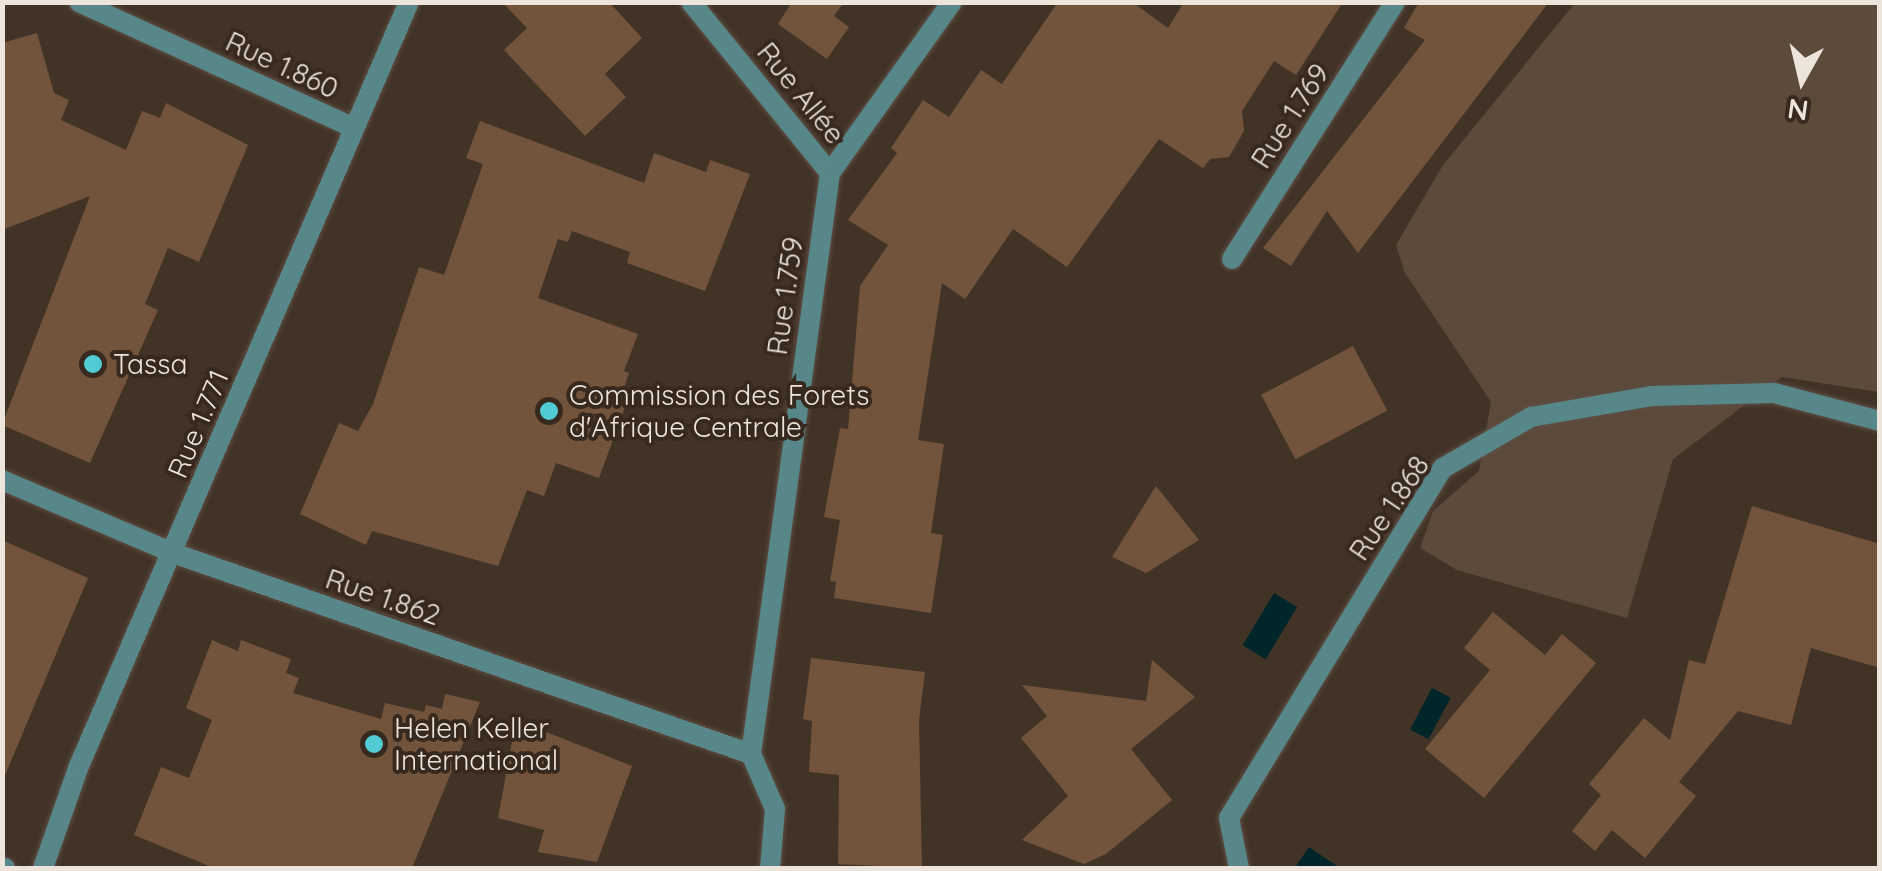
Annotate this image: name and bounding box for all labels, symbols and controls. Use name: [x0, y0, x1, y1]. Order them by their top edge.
street label: Rue 1.860: [220, 24, 344, 106]
north arrow: [1752, 30, 1852, 130]
street label: Rue Allée: [750, 36, 852, 150]
street label: Rue 1.769: [1244, 58, 1336, 174]
text: N: [1785, 91, 1810, 129]
street label: Rue 1.759: [760, 235, 810, 357]
place label: Tassa: [113, 347, 188, 381]
marker: Tassa: [82, 353, 104, 375]
street label: Rue 1.771: [160, 365, 236, 483]
place label: Commission des Forets d'Afrique Centrale: [569, 378, 869, 444]
marker: Commission des Forets d'Afrique Centrale: [538, 400, 560, 422]
street label: Rue 1.868: [1342, 449, 1436, 567]
street label: Rue 1.862: [321, 562, 445, 632]
place label: Helen Keller International: [394, 711, 558, 777]
marker: Helen Keller International: [363, 733, 385, 755]

